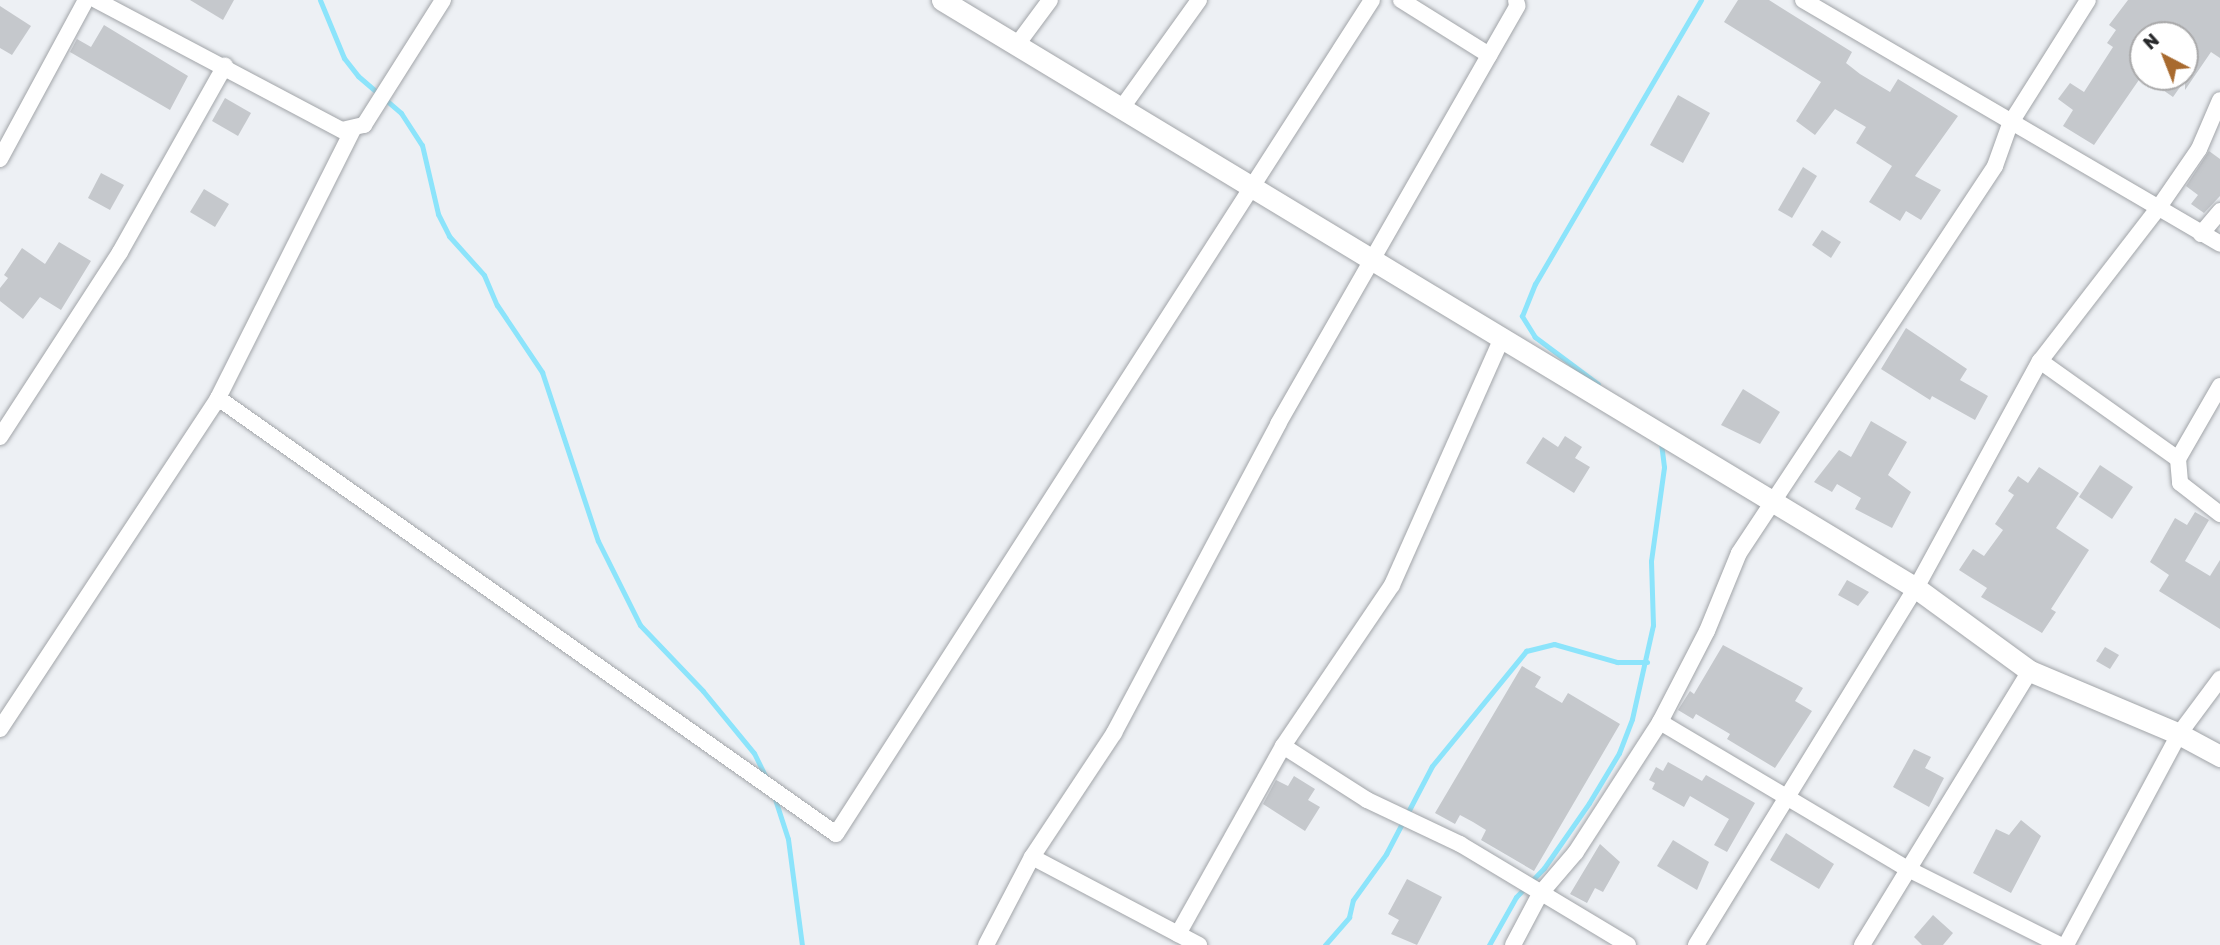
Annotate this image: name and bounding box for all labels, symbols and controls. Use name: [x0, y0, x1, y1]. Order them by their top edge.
north arrow: [2129, 21, 2199, 91]
text: N: [2138, 28, 2164, 55]

